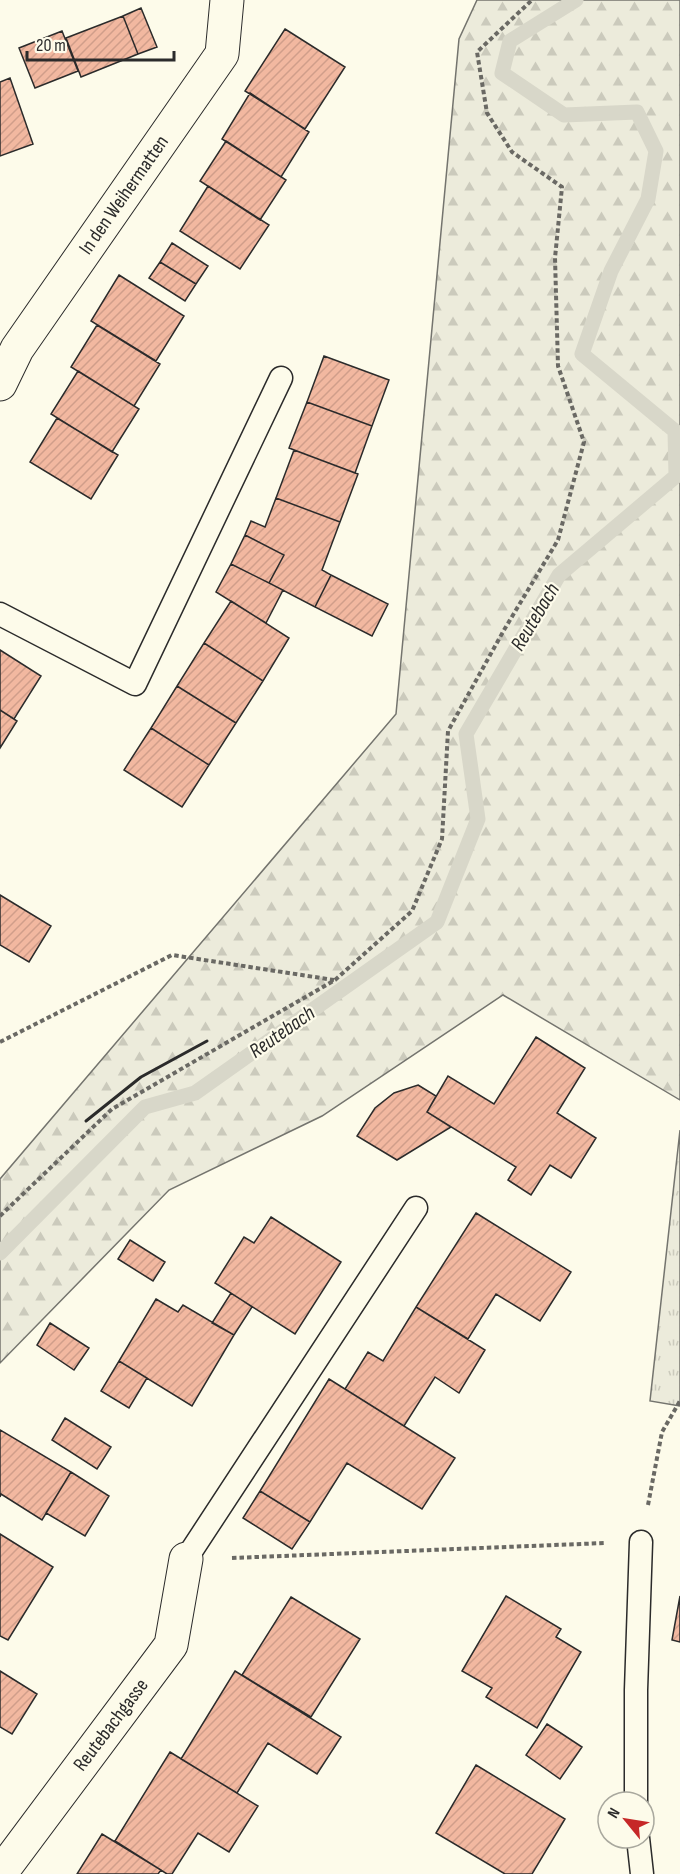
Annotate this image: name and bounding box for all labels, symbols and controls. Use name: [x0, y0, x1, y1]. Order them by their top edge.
scale bar: [27, 24, 174, 62]
text: 20 m: [36, 35, 66, 56]
street label: In den Weihermatten: [74, 131, 174, 259]
water label: Reutebach: [505, 579, 565, 655]
water label: Reutebach: [244, 1000, 320, 1064]
street label: Reutebachgasse: [68, 1674, 154, 1776]
north arrow: [596, 1790, 656, 1850]
text: N: [604, 1805, 625, 1822]

